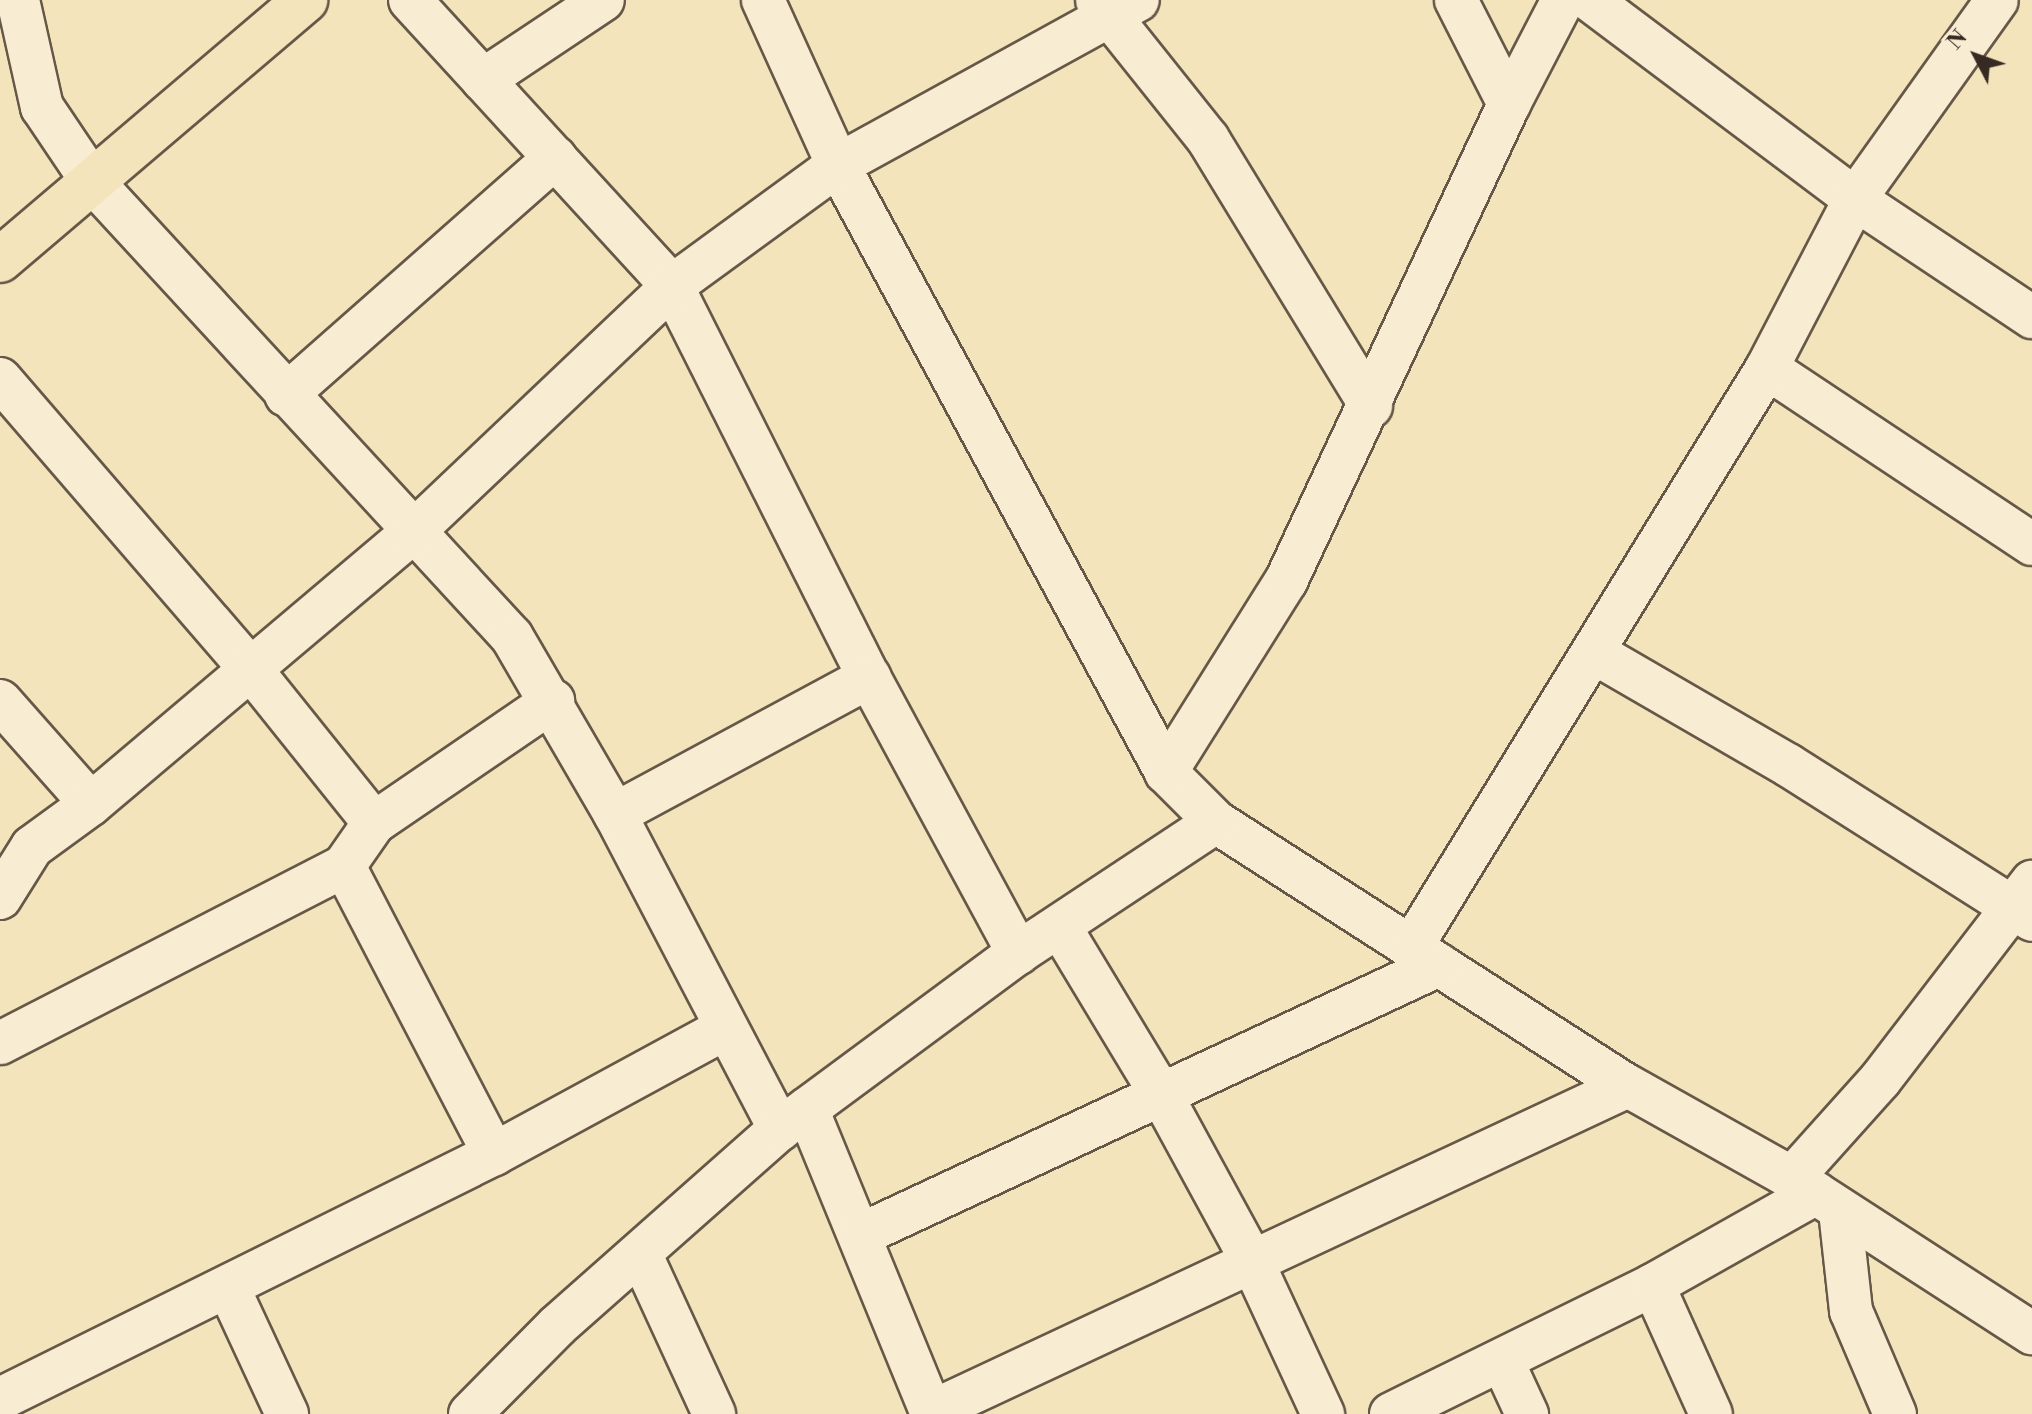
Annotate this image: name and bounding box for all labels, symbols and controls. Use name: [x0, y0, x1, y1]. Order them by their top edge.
north arrow: [1936, 16, 2016, 96]
text: N: [1942, 25, 1973, 55]

